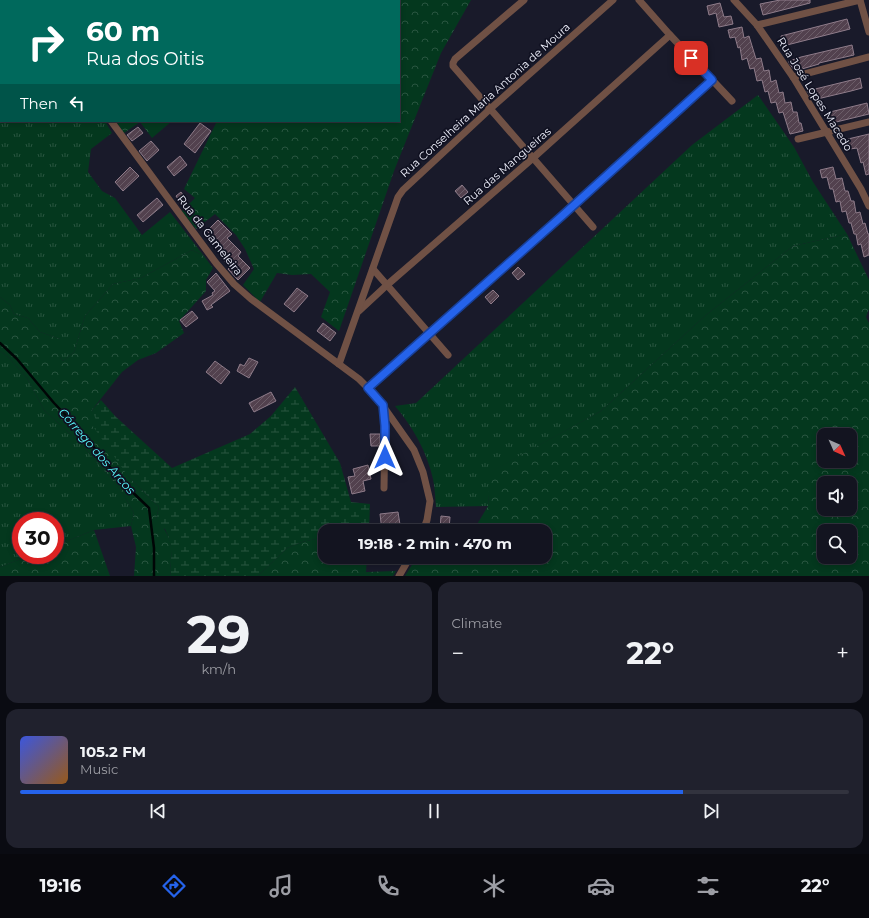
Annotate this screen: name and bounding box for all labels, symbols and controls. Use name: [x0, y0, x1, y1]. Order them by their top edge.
text: 60 m: [86, 14, 160, 48]
icon: right: [20, 16, 72, 68]
street label: Rua Conselheira Maria Antonia de Moura: [397, 20, 573, 180]
street label: Rua José Lopes Macedo: [774, 34, 856, 154]
pin: [674, 41, 708, 75]
icon: arrive: [680, 47, 702, 69]
text: Rua dos Oitis: [86, 48, 204, 70]
icon: left: [66, 92, 88, 114]
text: Then: [20, 94, 58, 113]
street label: Rua das Mangueiras: [460, 124, 554, 208]
street label: Rua da Gameleira: [174, 192, 246, 278]
water label: Córrego dos Arcos: [55, 405, 139, 497]
north arrow: [817, 428, 857, 468]
map controls: [817, 428, 857, 564]
position arrow: [364, 436, 406, 478]
button: sound: [817, 476, 857, 516]
speed limit sign: 30: [12, 512, 64, 564]
button: search: [817, 524, 857, 564]
text: 19:18 · 2 min · 470 m: [358, 534, 512, 553]
text: 29: [187, 603, 251, 666]
text: Climate: [452, 615, 502, 631]
text: 22°: [626, 635, 674, 672]
text: −: [452, 640, 464, 667]
text: +: [836, 640, 849, 667]
text: km/h: [201, 661, 236, 677]
text: 105.2 FM: [80, 742, 146, 761]
text: Music: [80, 761, 118, 777]
icon: previous: [147, 800, 169, 822]
icon: pause: [423, 800, 445, 822]
icon: next: [700, 800, 722, 822]
icon: directions: [160, 872, 188, 900]
icon: music: [267, 872, 295, 900]
icon: phone: [374, 872, 402, 900]
icon: climate: [480, 872, 508, 900]
icon: car: [587, 872, 615, 900]
icon: filters: [694, 872, 722, 900]
text: 19:16: [39, 875, 81, 897]
text: 22°: [801, 875, 830, 897]

